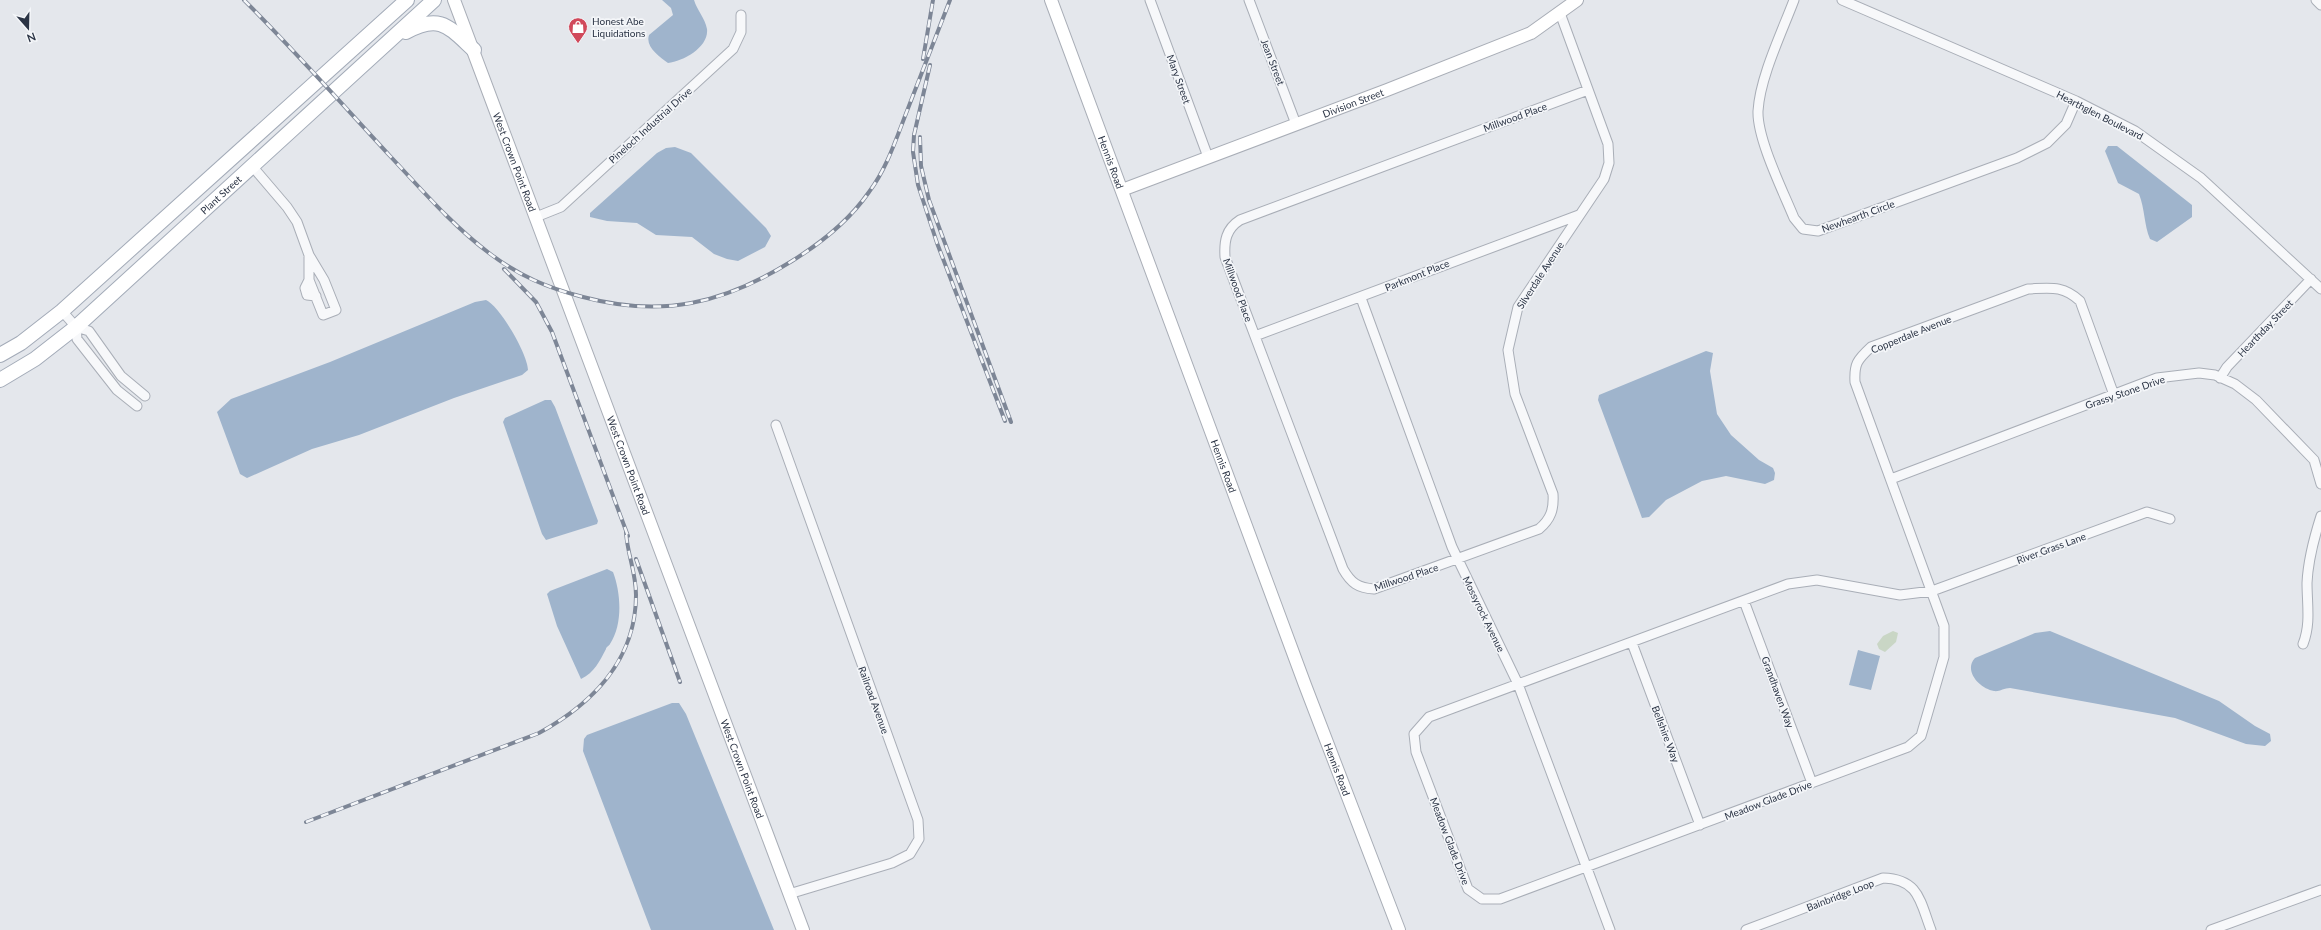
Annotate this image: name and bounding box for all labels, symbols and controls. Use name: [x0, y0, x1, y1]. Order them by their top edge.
north arrow: [8, 8, 48, 48]
place label: Honest Abe Liquidations: [592, 15, 645, 39]
shop icon: Honest Abe Liquidations: [567, 16, 589, 44]
text: N: [25, 30, 38, 45]
street label: Jean Street: [1259, 37, 1287, 87]
street label: Mary Street: [1165, 53, 1194, 106]
street label: Pineloch Industrial Drive: [606, 85, 694, 165]
street label: Division Street: [1321, 86, 1386, 120]
street label: Hearthglen Boulevard: [2055, 88, 2145, 142]
street label: Millwood Place: [1482, 100, 1548, 134]
street label: West Crown Point Road: [491, 111, 539, 213]
street label: Hennis Road: [1096, 134, 1126, 190]
street label: Plant Street: [198, 173, 244, 216]
street label: Newhearth Circle: [1820, 197, 1896, 235]
street label: Silverdale Avenue: [1514, 239, 1566, 311]
street label: Millwood Place: [1221, 257, 1255, 323]
street label: Parkmont Place: [1383, 257, 1451, 293]
street label: Hearthday Street: [2235, 297, 2296, 359]
street label: Copperdale Avenue: [1869, 312, 1953, 356]
street label: Grassy Stone Drive: [2084, 373, 2166, 411]
street label: West Crown Point Road: [605, 414, 653, 517]
street label: Hennis Road: [1209, 438, 1239, 494]
street label: River Grass Lane: [2015, 530, 2087, 566]
street label: Millwood Place: [1372, 561, 1440, 593]
street label: Mossyrock Avenue: [1460, 574, 1508, 654]
street label: Grandhaven Way: [1759, 654, 1797, 730]
street label: Railroad Avenue: [856, 665, 892, 735]
street label: Bellshire Way: [1650, 704, 1683, 765]
street label: West Crown Point Road: [718, 717, 767, 820]
street label: Hennis Road: [1322, 741, 1353, 797]
street label: Meadow Glade Drive: [1723, 778, 1813, 822]
street label: Meadow Glade Drive: [1428, 796, 1472, 886]
street label: Bainbridge Loop: [1805, 876, 1876, 913]

